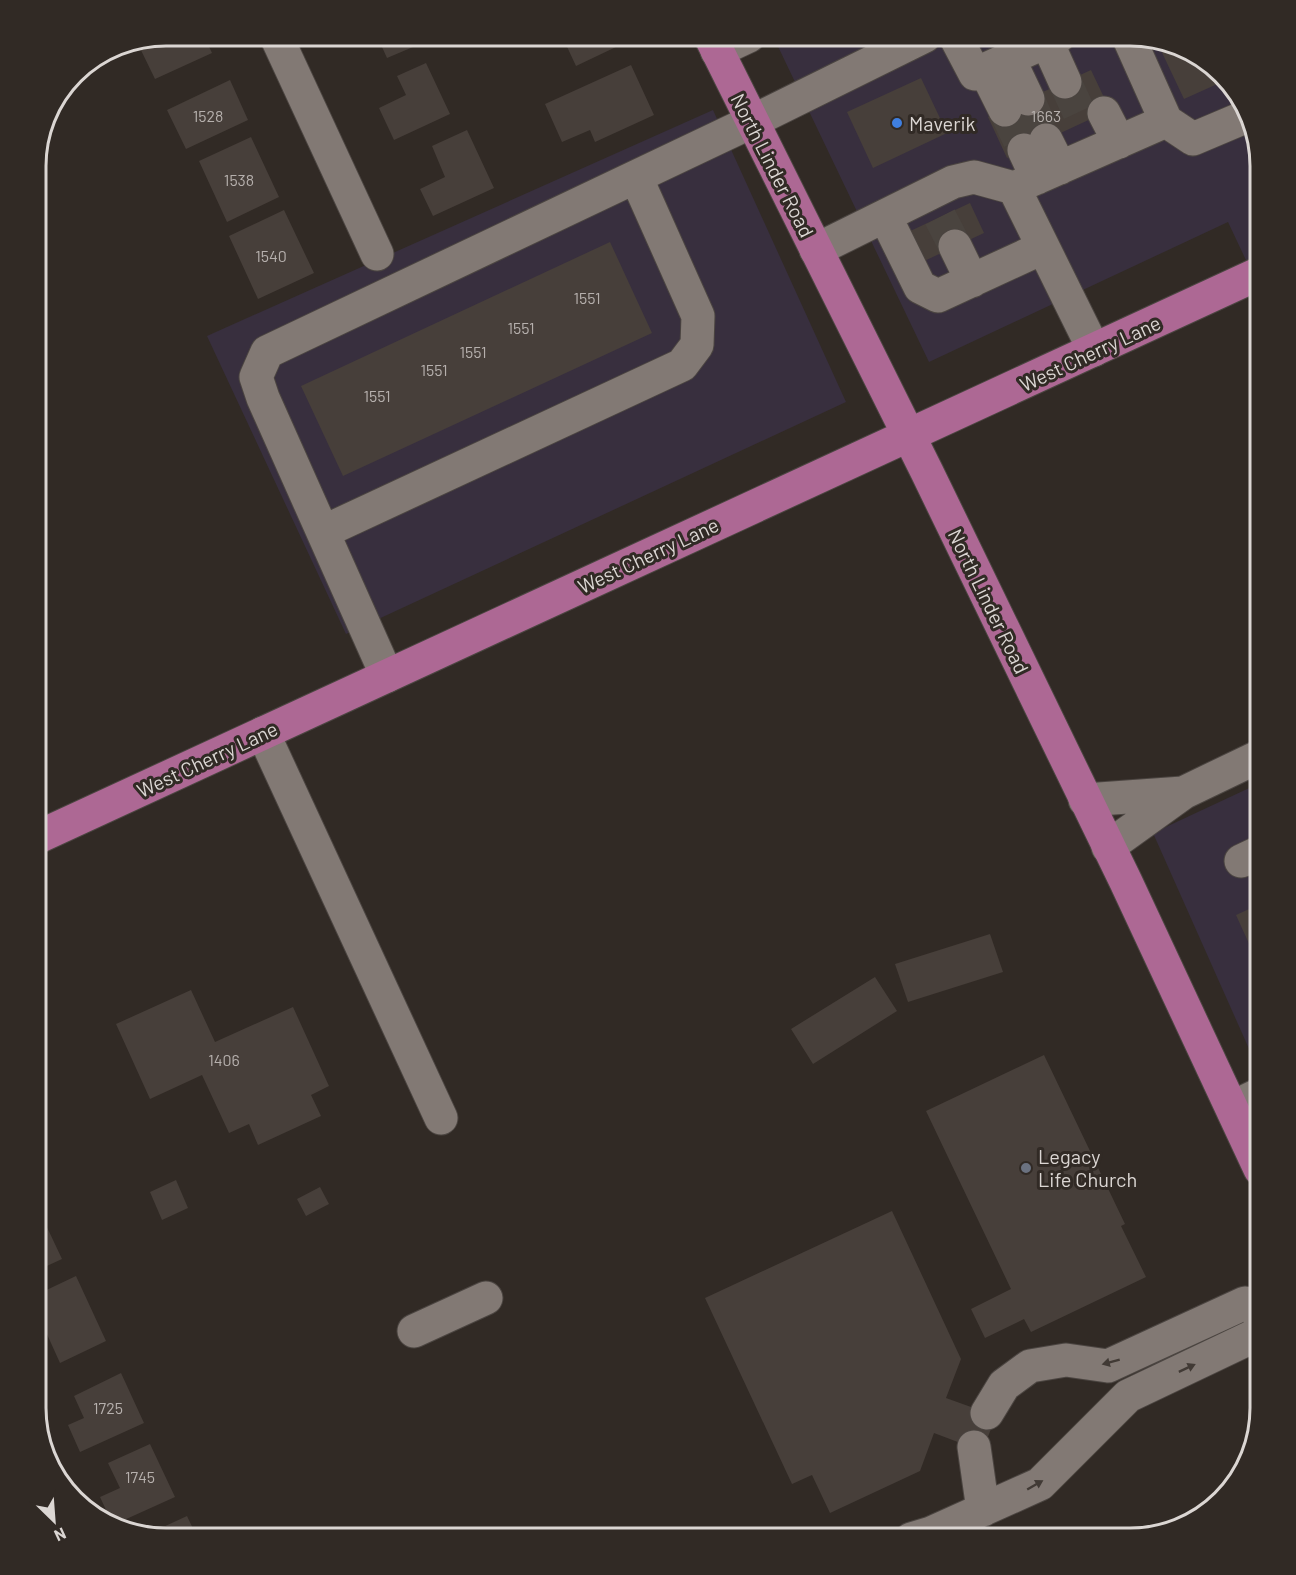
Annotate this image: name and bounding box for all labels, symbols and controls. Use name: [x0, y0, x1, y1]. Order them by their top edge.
street label: North Linder Road: [726, 89, 820, 241]
house number: 1528: [193, 106, 223, 125]
house number: 1663: [1031, 106, 1061, 125]
place label: Maverik: [909, 111, 976, 135]
marker: Maverik: [890, 116, 904, 130]
house number: 1538: [224, 170, 254, 189]
house number: 1540: [255, 246, 287, 265]
house number: 1551: [573, 288, 601, 307]
street label: West Cherry Lane: [1016, 310, 1164, 396]
house number: 1551: [507, 318, 535, 337]
house number: 1551: [459, 342, 487, 361]
house number: 1551: [420, 360, 448, 379]
house number: 1551: [363, 386, 391, 405]
street label: West Cherry Lane: [574, 512, 722, 598]
street label: North Linder Road: [944, 525, 1034, 677]
street label: West Cherry Lane: [133, 716, 281, 802]
house number: 1406: [208, 1050, 240, 1069]
place label: Legacy Life Church: [1038, 1144, 1137, 1191]
marker: Legacy Life Church: [1019, 1161, 1033, 1175]
one-way arrow: [1102, 1358, 1121, 1368]
one-way arrow: [1179, 1363, 1196, 1372]
house number: 1725: [93, 1398, 123, 1417]
house number: 1745: [125, 1467, 155, 1486]
one-way arrow: [1027, 1480, 1044, 1490]
north arrow: [24, 1491, 84, 1551]
text: N: [52, 1524, 69, 1546]

